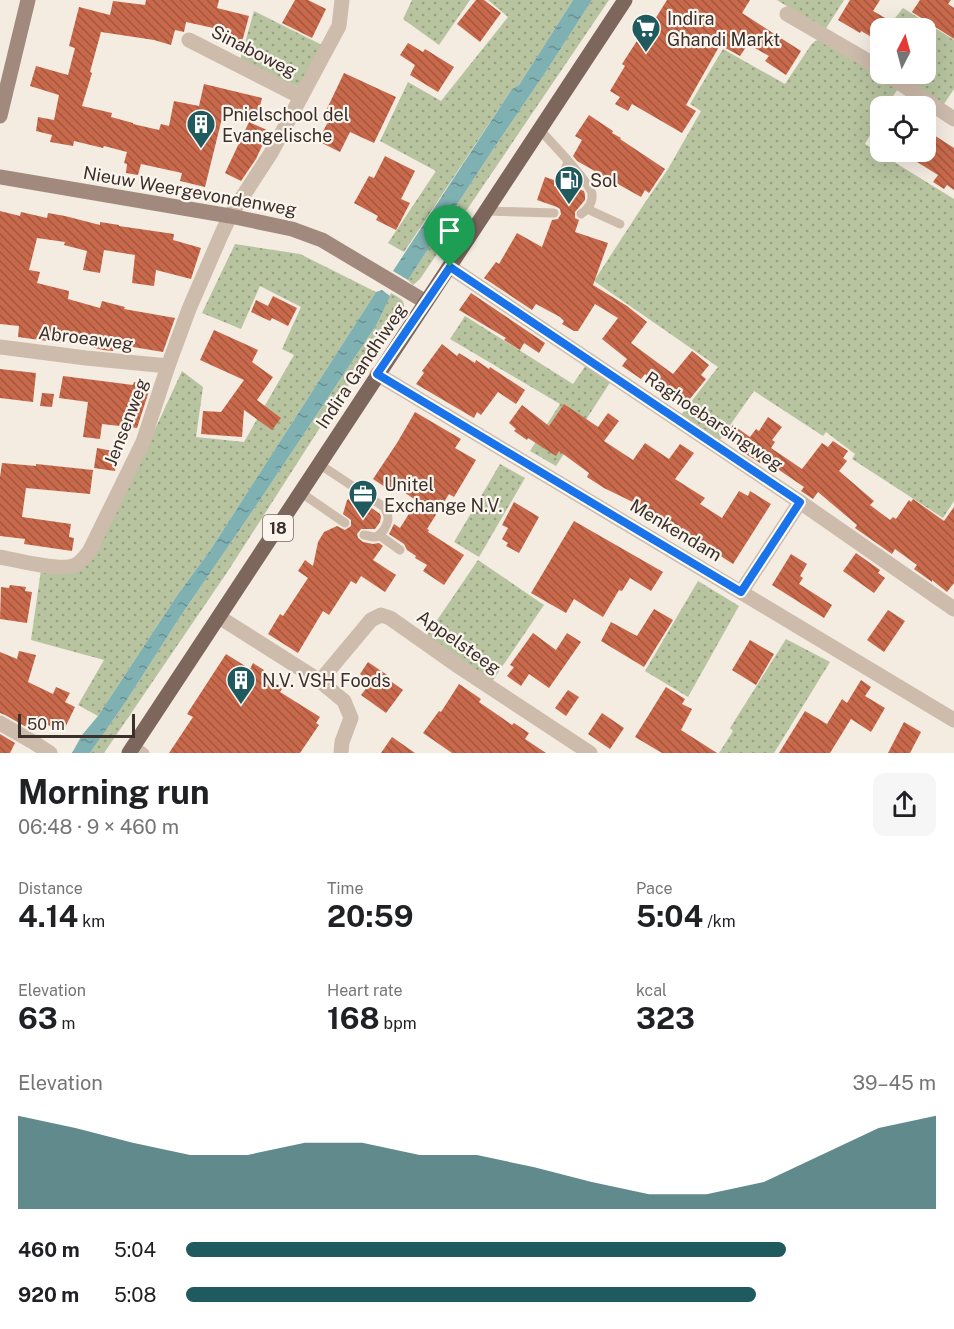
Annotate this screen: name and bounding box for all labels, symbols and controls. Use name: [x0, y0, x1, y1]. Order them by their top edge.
place label: Indira Ghandi Markt: [667, 8, 780, 50]
supermarket icon: Indira Ghandi Markt: [630, 12, 662, 54]
north arrow: [870, 18, 936, 84]
map controls: [870, 18, 936, 162]
street label: Sinaboweg: [208, 21, 300, 81]
button: locate: [870, 96, 936, 162]
place label: Pnielschool del Evangelische: [222, 104, 349, 146]
building icon: Pnielschool del Evangelische: [185, 108, 217, 150]
street label: Nieuw Weergevondenweg: [81, 162, 299, 220]
fuel station icon: Sol: [553, 164, 585, 206]
place label: Sol: [590, 170, 618, 191]
pin: [424, 205, 475, 267]
icon: arrive: [433, 214, 466, 247]
street label: Indira Gandhiweg: [311, 299, 411, 433]
street label: Abroeaweg: [37, 322, 135, 354]
street label: Raghoebarsingweg: [641, 367, 787, 475]
street label: Jensenweg: [100, 375, 152, 469]
place label: Unitel Exchange N.V.: [384, 474, 503, 516]
office icon: Unitel Exchange N.V.: [347, 478, 379, 520]
street label: Menkendam: [626, 494, 726, 566]
road number: 18: [263, 515, 293, 541]
street label: Appelsteeg: [413, 606, 505, 678]
building icon: N.V. VSH Foods: [225, 664, 257, 706]
place label: N.V. VSH Foods: [262, 670, 391, 691]
scale bar: [18, 711, 135, 738]
text: 50 m: [27, 715, 65, 734]
text: Morning run: [18, 773, 210, 811]
button: share: [873, 773, 936, 836]
text: 06:48 · 9 × 460 m: [18, 815, 179, 839]
text: Distance: [18, 879, 83, 898]
text: Time: [327, 879, 363, 898]
text: Pace: [636, 879, 673, 898]
text: 4.14: [18, 898, 78, 934]
text: 20:59: [327, 898, 414, 934]
text: 5:04: [636, 898, 703, 934]
text: km: [78, 912, 105, 931]
text: /km: [703, 912, 736, 931]
text: Elevation: [18, 981, 86, 1000]
text: Heart rate: [327, 981, 403, 1000]
text: kcal: [636, 981, 667, 1000]
text: 63: [18, 1000, 58, 1036]
text: 168: [327, 1000, 380, 1036]
text: 323: [636, 1000, 695, 1036]
text: m: [58, 1014, 75, 1033]
text: bpm: [380, 1014, 417, 1033]
text: Elevation: [18, 1071, 103, 1095]
text: 39–45 m: [853, 1071, 936, 1095]
text: 460 m: [18, 1238, 80, 1262]
text: 5:04: [114, 1238, 156, 1262]
text: 920 m: [18, 1283, 79, 1307]
text: 5:08: [114, 1283, 156, 1307]

